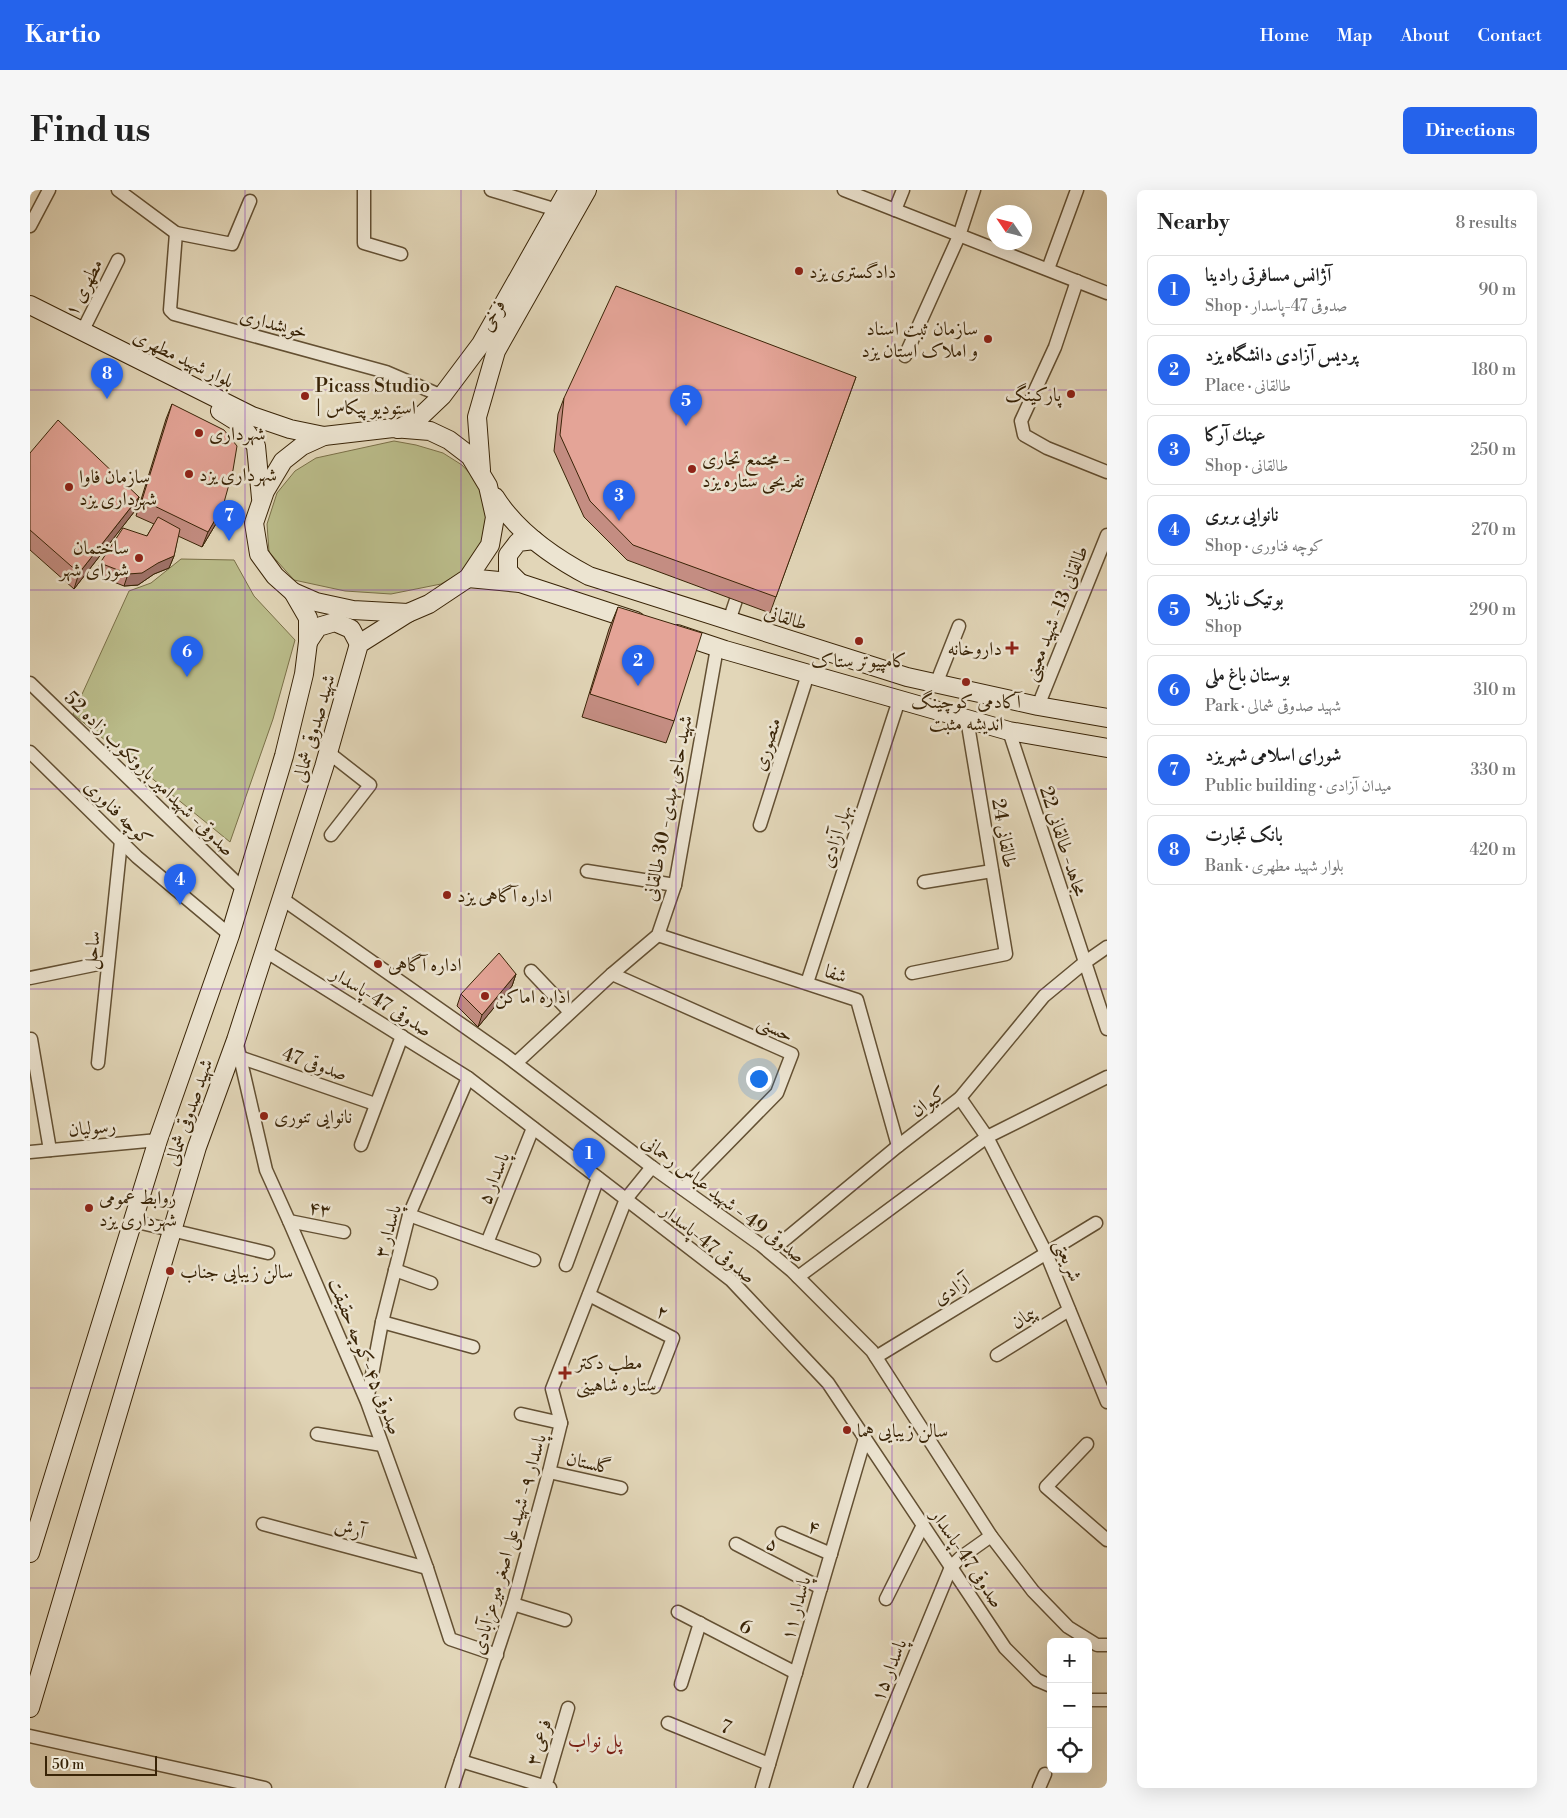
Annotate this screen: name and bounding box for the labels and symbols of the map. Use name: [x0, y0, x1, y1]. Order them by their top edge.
north arrow: [987, 205, 1032, 250]
street label: مطهری ۱: [59, 255, 109, 320]
place label: دادگستری یزد: [809, 260, 896, 284]
marker: دادگستری یزد: [793, 265, 805, 277]
street label: فرخی: [474, 295, 511, 336]
street label: خویشداری: [237, 303, 310, 345]
place label: سازمان ثبت اسناد و املاک استان یزد: [861, 317, 978, 363]
street label: بلوار شهید مطهری: [129, 324, 238, 394]
marker: سازمان ثبت اسناد و املاک استان یزد: [982, 333, 994, 345]
pin: 8: [91, 358, 123, 399]
place label: Picass Studio | استودیو پیکاس: [315, 374, 430, 421]
place label: پارکینگ: [1005, 382, 1062, 408]
pin: 5: [670, 385, 702, 426]
marker: پارکینگ: [1065, 388, 1077, 400]
marker: Picass Studio | استودیو پیکاس: [299, 390, 311, 402]
place label: شهرداری: [209, 422, 266, 446]
marker: شهرداری: [193, 427, 205, 439]
place label: مجتمع تجاری - تفریحی ستاره یزد: [702, 447, 804, 494]
place label: شهرداری یزد: [199, 463, 277, 487]
marker: مجتمع تجاری - تفریحی ستاره یزد: [686, 463, 698, 475]
place label: سازمان فاوا شهرداری یزد: [79, 465, 157, 511]
marker: شهرداری یزد: [183, 468, 195, 480]
pin: 3: [603, 480, 635, 521]
marker: سازمان فاوا شهرداری یزد: [63, 481, 75, 493]
pin: 7: [213, 500, 245, 541]
place label: ساختمان شورای شهر: [58, 536, 129, 582]
street label: طالقانی 13- شهید معینی: [1018, 542, 1095, 685]
marker: ساختمان شورای شهر: [133, 552, 145, 564]
street label: طالقانی: [761, 600, 810, 636]
marker: کامپیوتر ستاک: [853, 635, 865, 647]
pin: 6: [171, 636, 203, 677]
place label: داروخانه: [947, 637, 1002, 661]
marker: داروخانه: [1006, 642, 1018, 654]
pin: 2: [622, 645, 654, 686]
place label: کامپیوتر ستاک: [811, 649, 907, 673]
street label: شهید صدوقی شمالی: [287, 671, 341, 785]
marker: آکادمی کوچینگ اندیشه مثبت: [960, 676, 972, 688]
street label: 52 صدوقی- شهیدامیر باروتکوب زاده: [59, 686, 240, 862]
place label: آکادمی کوچینگ اندیشه مثبت: [911, 689, 1023, 736]
street label: شهید حاجی مهدی- 30 طالقانی: [638, 713, 698, 903]
street label: منصوری: [747, 715, 787, 774]
street label: کوچه فناوری: [78, 774, 158, 852]
street label: مجاهد- طالقانی 22: [1034, 783, 1092, 900]
street label: طالقانی 24: [986, 797, 1022, 870]
street label: بهار آزادی: [815, 802, 857, 871]
pin: 4: [164, 864, 196, 905]
place label: اداره آگاهی یزد: [457, 884, 552, 908]
marker: اداره آگاهی یزد: [441, 889, 453, 901]
street label: ساحل: [78, 930, 107, 971]
place label: اداره آگاهی: [388, 953, 462, 977]
marker: اداره آگاهی: [372, 958, 384, 970]
street label: شفا: [821, 959, 850, 989]
street label: صدوقی 47-پاسدار: [324, 960, 436, 1043]
place label: اداره اماکن: [495, 985, 570, 1010]
marker: اداره اماکن: [479, 990, 491, 1002]
street label: حسنی: [753, 1010, 798, 1049]
street label: صدوقی 47: [279, 1042, 350, 1086]
street label: شهید صدوقی شمالی: [159, 1056, 218, 1169]
your location: [746, 1066, 772, 1092]
street label: کیوان: [906, 1081, 951, 1123]
place label: نانوایی تنوری: [274, 1105, 352, 1130]
marker: نانوایی تنوری: [258, 1110, 270, 1122]
street label: رسولیان: [67, 1114, 117, 1142]
street label: صدوقی 49 - شهید عباس رحمانی: [637, 1129, 810, 1268]
pin: 1: [573, 1138, 605, 1179]
street label: پاسدار ۵: [473, 1147, 517, 1208]
place label: روابط عمومی شهرداری یزد: [99, 1186, 177, 1232]
street label: ۴۳: [307, 1195, 333, 1223]
street label: صدوقی 47-پاسدار: [654, 1197, 760, 1290]
street label: پاسدار ۳: [369, 1200, 408, 1261]
marker: روابط عمومی شهرداری یزد: [83, 1202, 95, 1214]
street label: شریعتی: [1048, 1236, 1088, 1286]
place label: سالن زیبایی جناب: [180, 1260, 293, 1285]
marker: سالن زیبایی جناب: [164, 1265, 176, 1277]
street label: آزادی: [929, 1268, 976, 1310]
street label: صدوقی ۴۵-کوچه حقیقت: [322, 1274, 407, 1439]
street label: ۲: [652, 1299, 673, 1325]
street label: پیمان: [1007, 1301, 1041, 1335]
place label: مطب دکتر ستاره شاهینی: [574, 1351, 656, 1398]
marker: مطب دکتر ستاره شاهینی: [558, 1366, 572, 1380]
place label: سالن زیبایی هما: [857, 1419, 948, 1444]
marker: سالن زیبایی هما: [841, 1424, 853, 1436]
street label: پاسدار ۹- شهید علی اصغر میرعزآبادی: [466, 1430, 554, 1658]
street label: گلستان: [564, 1446, 614, 1480]
street label: صدوقی 47-پاسدار: [923, 1503, 1009, 1613]
street label: آرش: [332, 1513, 369, 1545]
street label: ۴: [804, 1514, 823, 1540]
street label: ۵: [762, 1531, 783, 1557]
street label: پاسدار ۱۱: [775, 1572, 818, 1643]
street label: 6: [735, 1614, 756, 1640]
street label: پاسدار ۱۵: [866, 1634, 914, 1706]
street label: 7: [717, 1714, 735, 1740]
street label: فرعی ۳: [521, 1716, 557, 1769]
district label: پل نواب: [568, 1729, 623, 1755]
scale bar: [45, 1753, 158, 1776]

